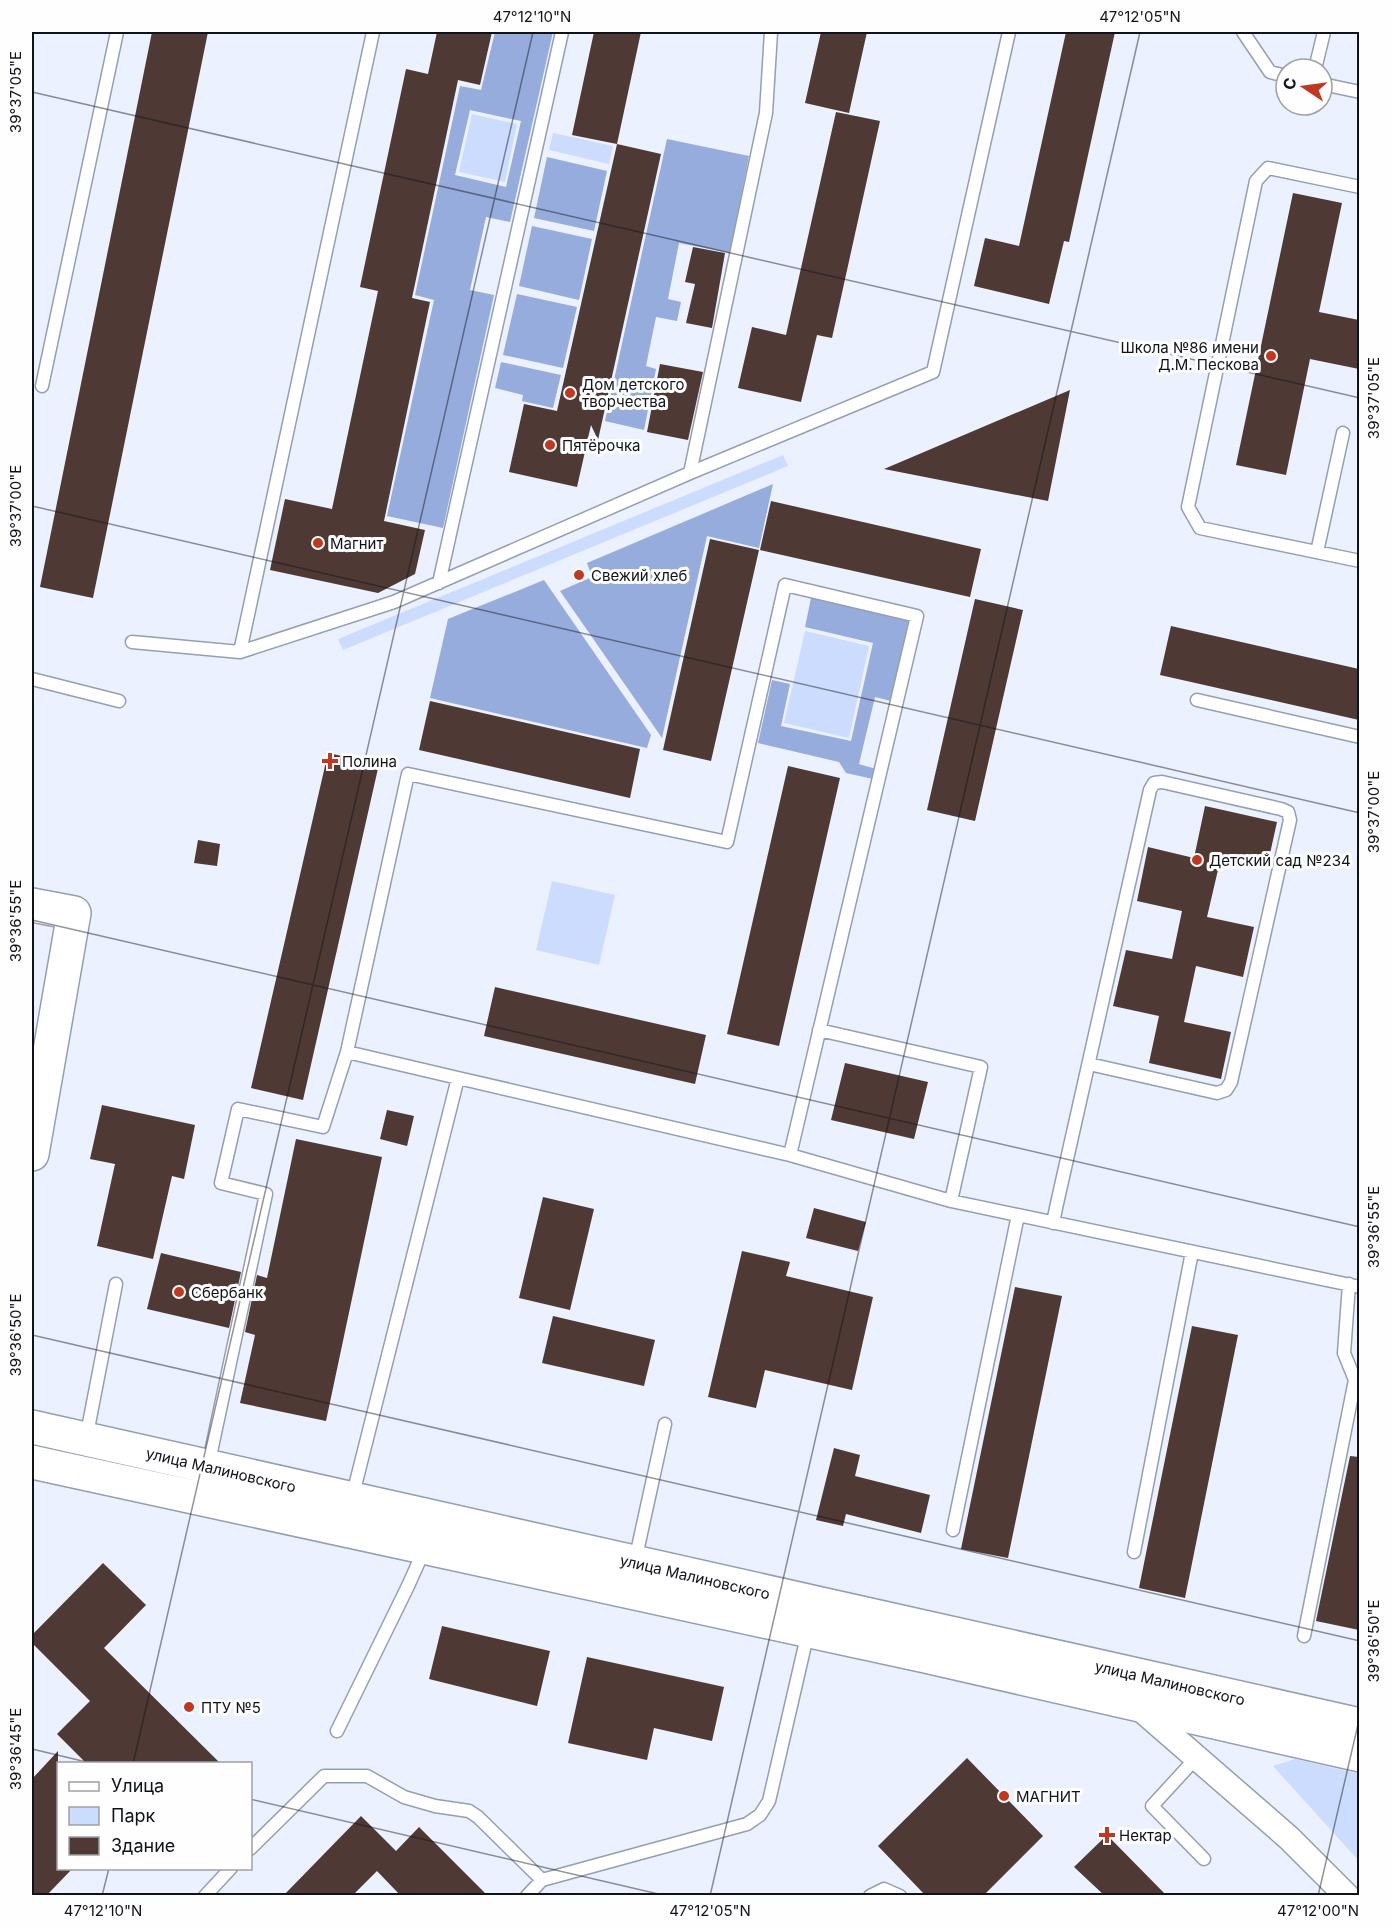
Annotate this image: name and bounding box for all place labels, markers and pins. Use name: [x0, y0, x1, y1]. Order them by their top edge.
place label: Школа №86 имени Д.М. Пескова: [1120, 338, 1259, 374]
marker: Школа №86 имени Д.М. Пескова: [1264, 349, 1278, 363]
place label: Дом детского творчества: [582, 375, 685, 411]
marker: Дом детского творчества: [563, 386, 577, 400]
place label: Пятёрочка: [562, 436, 641, 455]
marker: Пятёрочка: [543, 438, 557, 452]
place label: Магнит: [330, 534, 383, 553]
marker: Магнит: [311, 536, 325, 550]
place label: Свежий хлеб: [591, 566, 688, 585]
marker: Свежий хлеб: [572, 568, 586, 582]
place label: Полина: [342, 752, 397, 771]
marker: Полина: [323, 754, 337, 768]
place label: Детский сад №234: [1209, 851, 1351, 870]
marker: Детский сад №234: [1190, 853, 1204, 867]
place label: Сбербанк: [191, 1283, 263, 1302]
marker: Сбербанк: [172, 1285, 186, 1299]
place label: ПТУ №5: [201, 1698, 261, 1717]
marker: ПТУ №5: [182, 1700, 196, 1714]
place label: МАГНИТ: [1016, 1787, 1081, 1806]
marker: МАГНИТ: [997, 1789, 1011, 1803]
place label: Нектар: [1119, 1826, 1172, 1845]
marker: Нектар: [1100, 1828, 1114, 1842]

